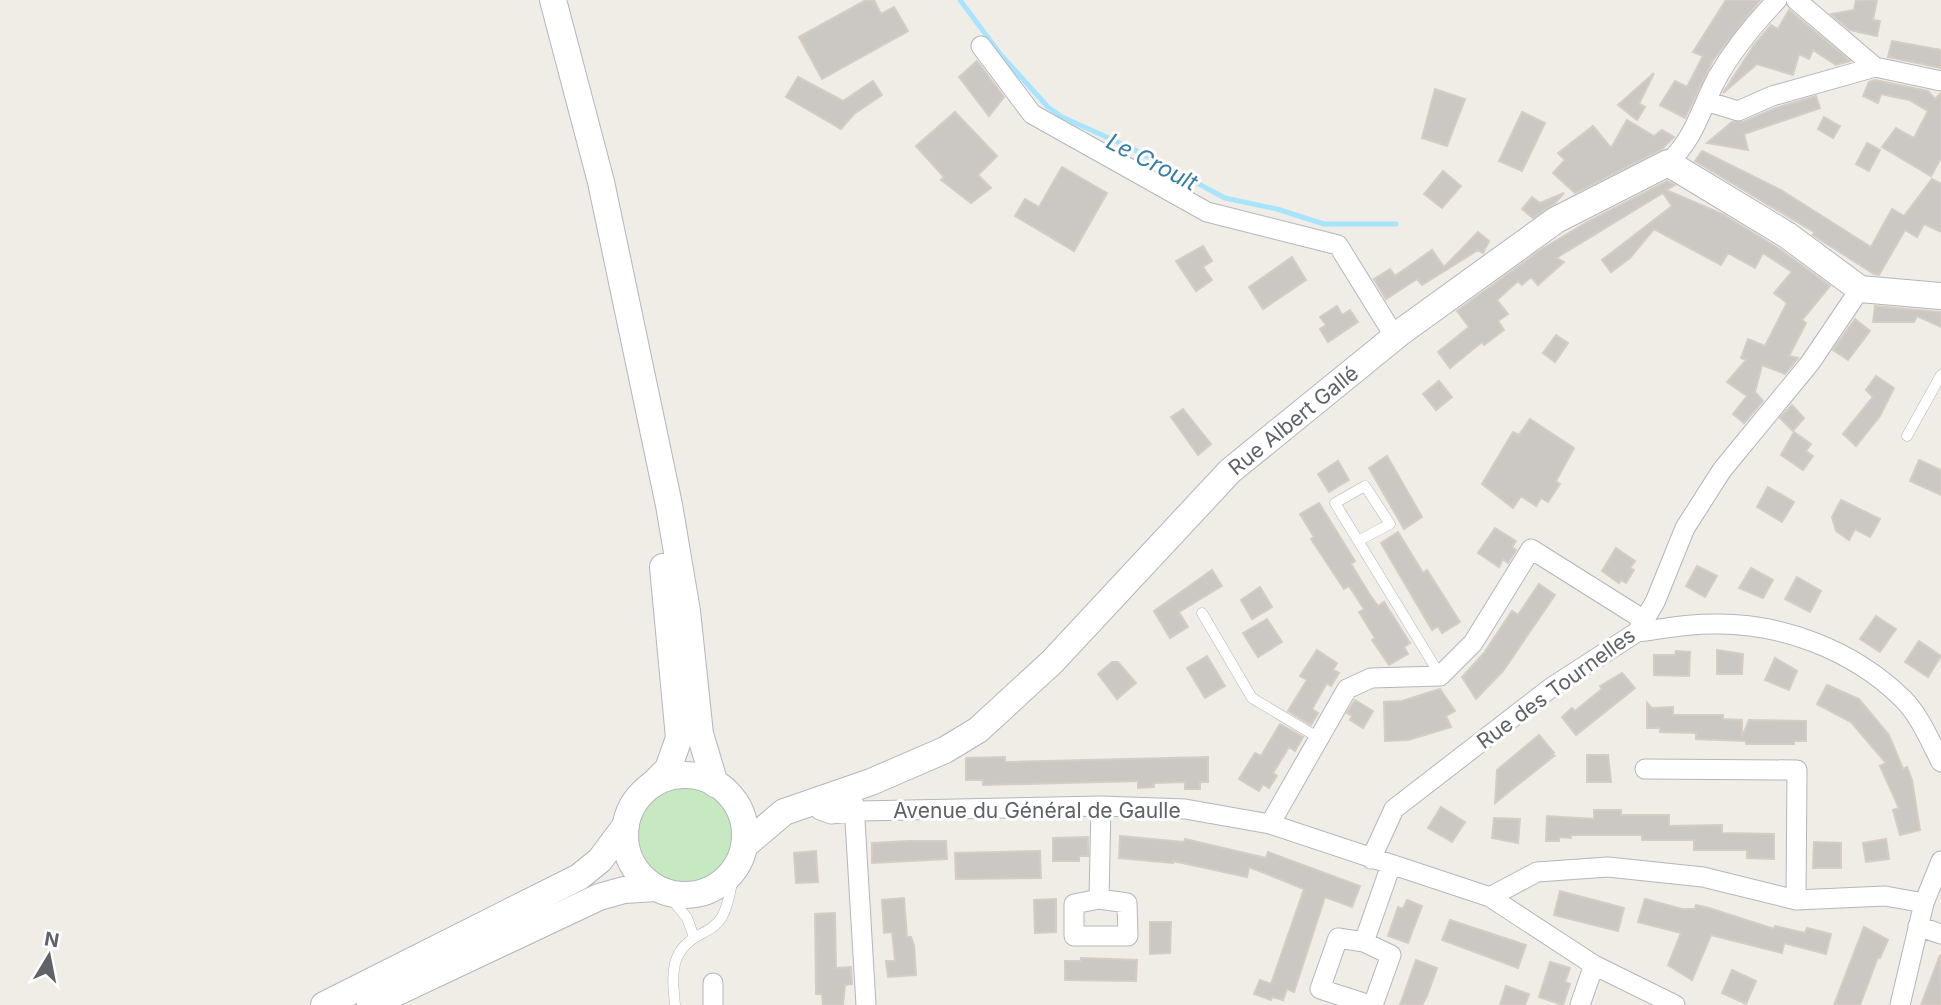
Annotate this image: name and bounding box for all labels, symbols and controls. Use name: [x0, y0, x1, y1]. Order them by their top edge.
water label: Le Croult: [1102, 127, 1203, 197]
street label: Rue Albert Gallé: [1223, 360, 1363, 480]
street label: Rue des Tournelles: [1472, 622, 1640, 754]
street label: Avenue du Général de Gaulle: [893, 798, 1181, 823]
north arrow: [14, 921, 84, 991]
text: N: [43, 927, 61, 952]

